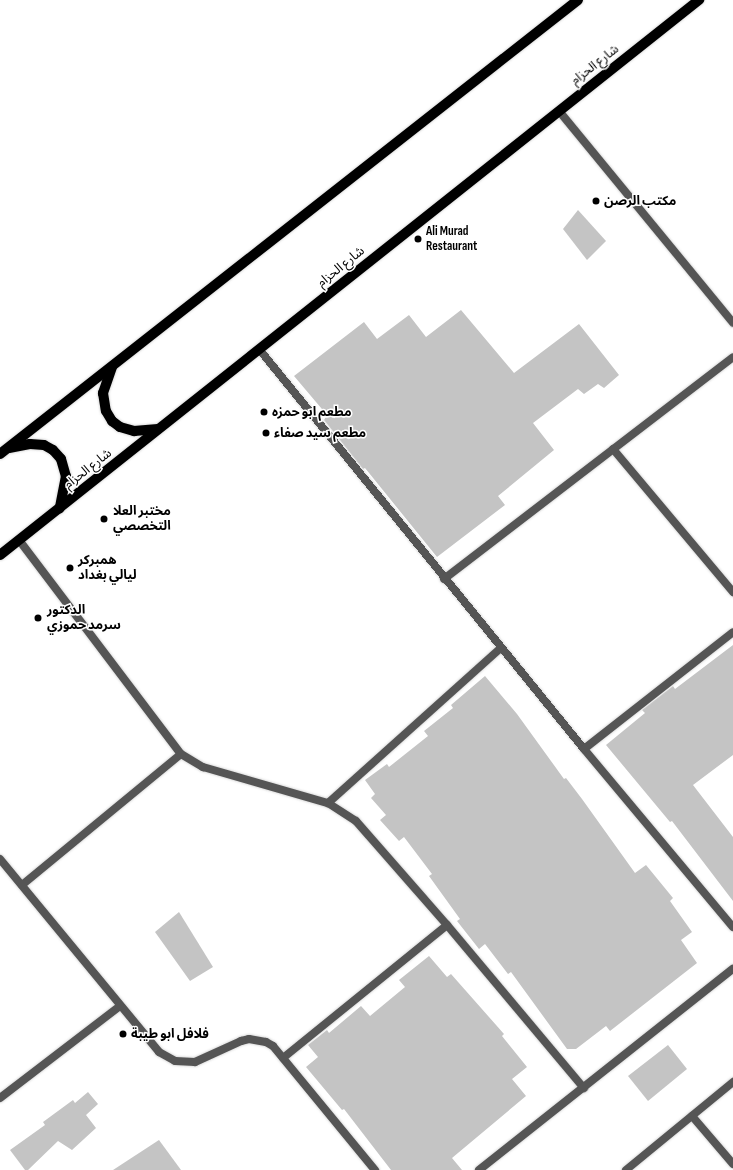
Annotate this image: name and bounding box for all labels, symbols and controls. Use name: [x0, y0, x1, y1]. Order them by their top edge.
street label: شارع الحزام: [568, 42, 622, 88]
place label: مكتب الرصن: [604, 193, 676, 209]
marker: مكتب الرصن: [591, 196, 601, 206]
place label: Ali Murad Restaurant: [426, 224, 477, 255]
marker: Ali Murad Restaurant: [413, 234, 423, 244]
street label: شارع الحزام: [314, 243, 368, 291]
place label: مطعم ابو حمزه: [272, 404, 352, 420]
marker: مطعم ابو حمزه: [259, 407, 269, 417]
place label: مطعم سيد صفاء: [274, 425, 366, 441]
marker: مطعم سيد صفاء: [261, 428, 271, 438]
street label: شارع الحزام: [61, 446, 115, 492]
place label: مختبر العلا التخصصي: [113, 504, 171, 535]
marker: مختبر العلا التخصصي: [98, 513, 110, 525]
place label: همبركر ليالي بغداد: [78, 553, 137, 584]
marker: همبركر ليالي بغداد: [65, 563, 75, 573]
place label: الدكتور سرمد حموزي: [47, 603, 121, 634]
marker: الدكتور سرمد حموزي: [32, 612, 44, 624]
place label: فلافل ابو طيبة: [131, 1026, 209, 1042]
marker: فلافل ابو طيبة: [118, 1029, 128, 1039]

